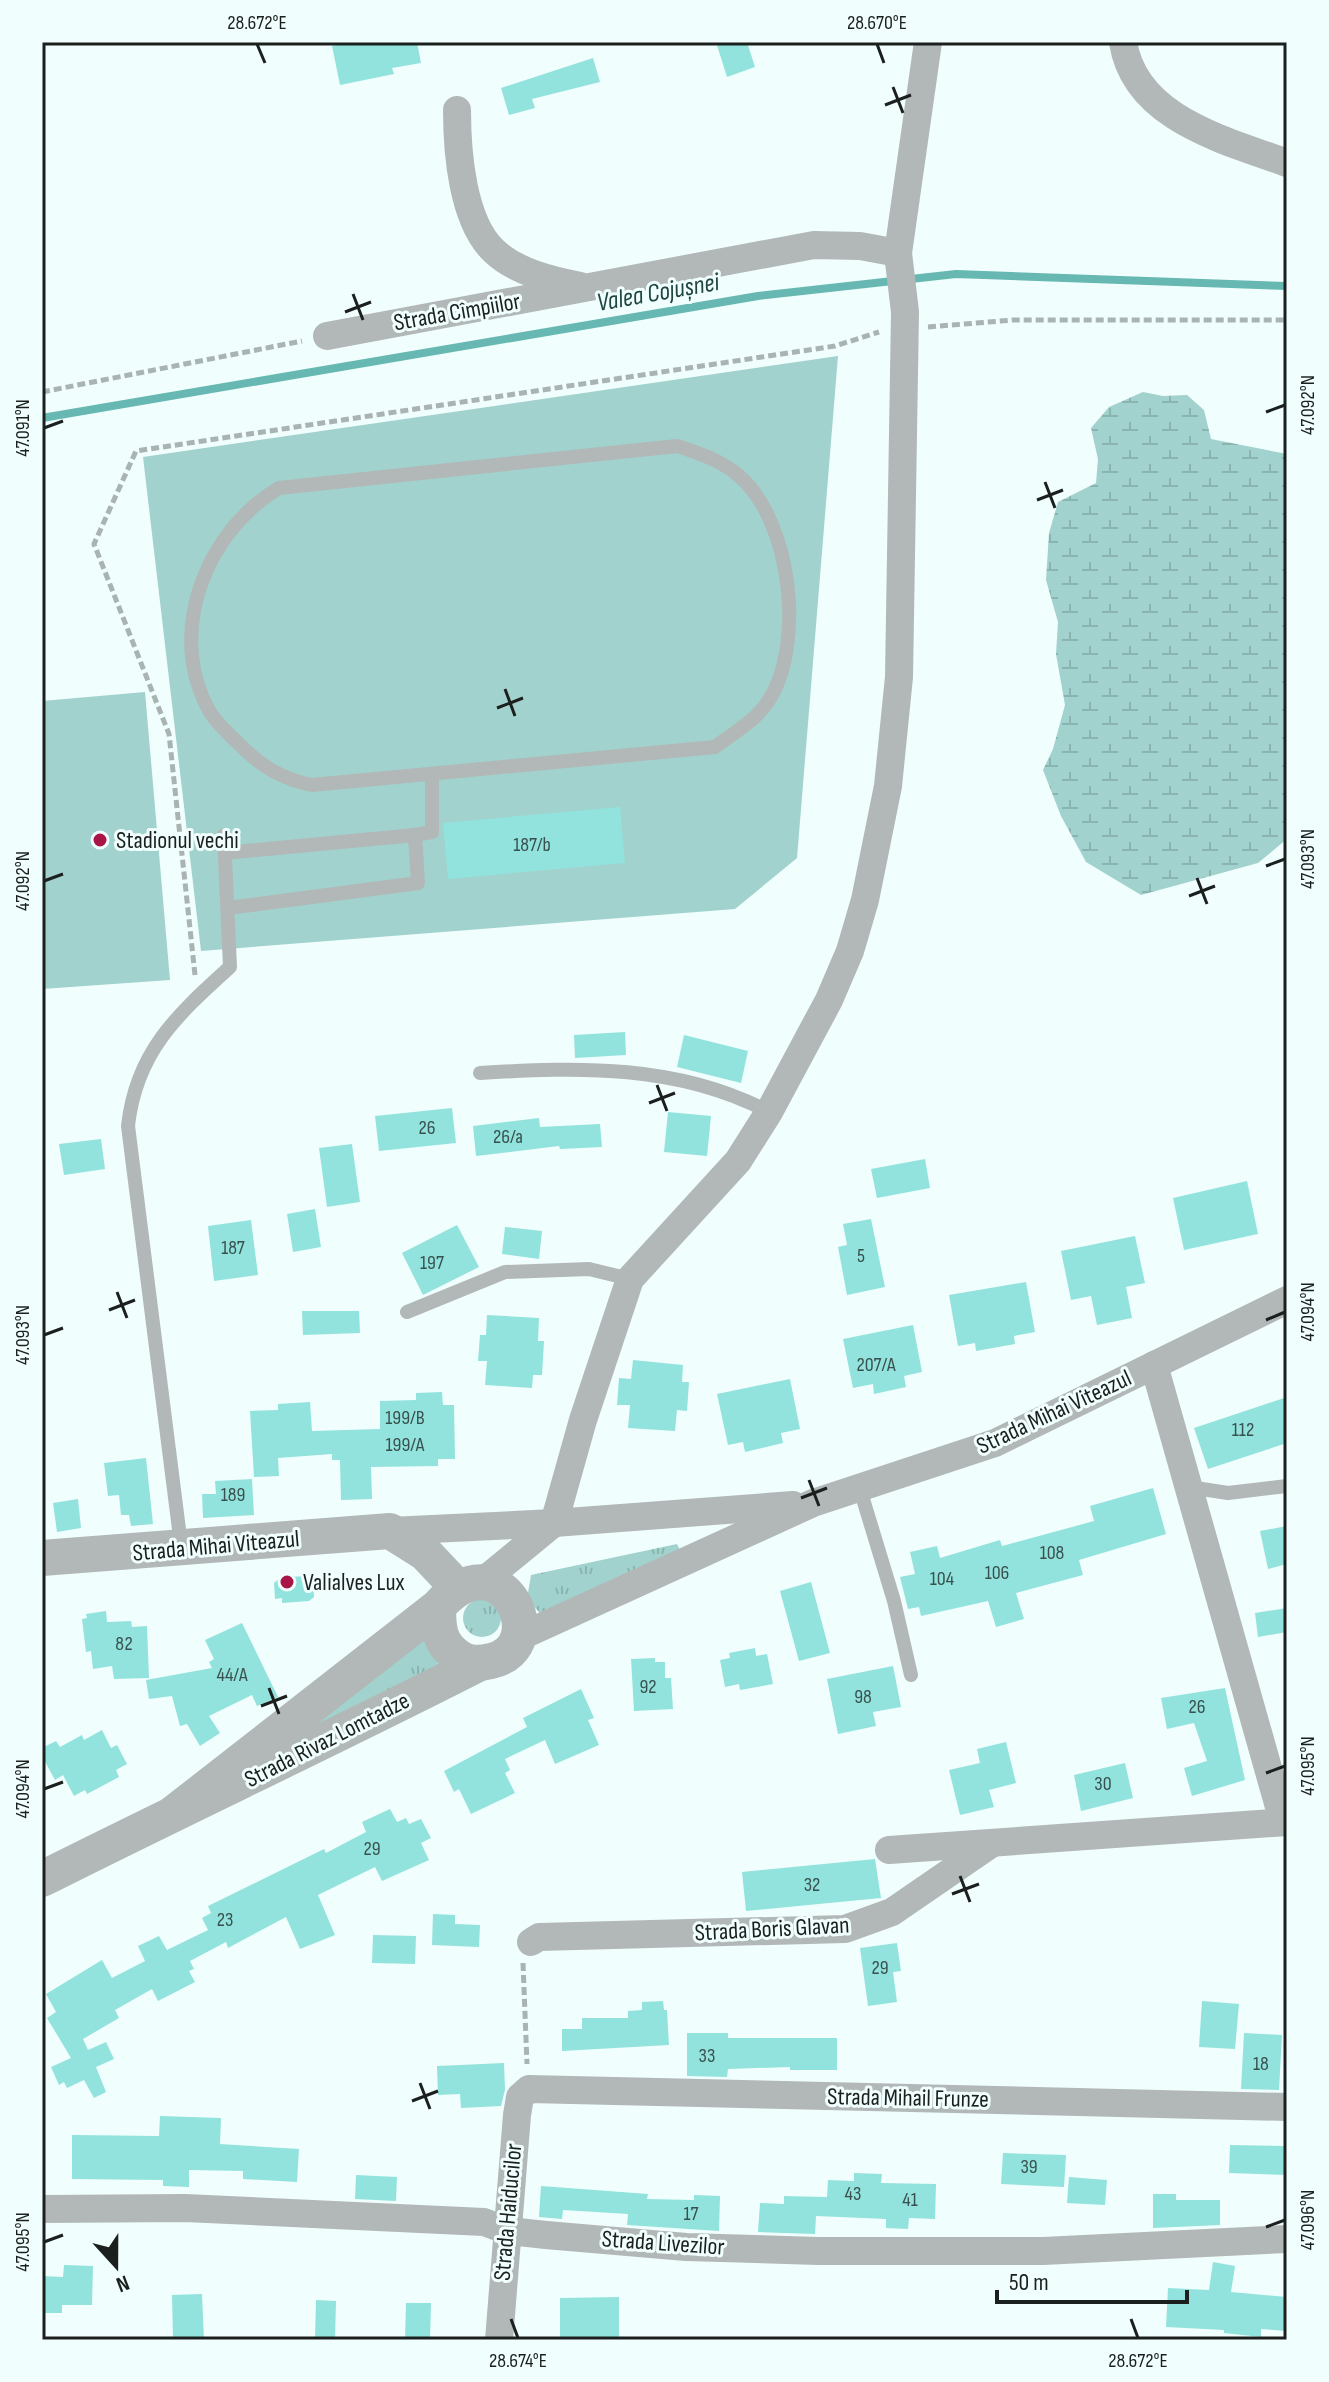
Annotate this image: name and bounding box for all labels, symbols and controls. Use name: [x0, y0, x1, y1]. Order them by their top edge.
text: 28.672°E: [227, 11, 287, 35]
text: 28.670°E: [847, 11, 907, 35]
water label: Valea Cojușnei: [595, 267, 723, 319]
street label: Strada Cîmpiilor: [391, 287, 523, 337]
text: 47.092°N: [1296, 375, 1320, 435]
text: 47.091°N: [11, 399, 35, 457]
place label: Stadionul vechi: [116, 826, 239, 855]
text: 47.093°N: [1296, 829, 1320, 889]
marker: Stadionul vechi: [91, 831, 109, 849]
house number: 187/b: [513, 833, 551, 857]
text: 47.092°N: [11, 851, 35, 911]
house number: 26: [419, 1116, 436, 1140]
house number: 26/a: [493, 1125, 523, 1149]
house number: 187: [221, 1236, 245, 1260]
house number: 5: [857, 1244, 865, 1268]
house number: 197: [420, 1251, 444, 1275]
text: 47.094°N: [1296, 1282, 1320, 1342]
text: 47.093°N: [11, 1305, 35, 1365]
house number: 207/A: [856, 1353, 896, 1377]
street label: Strada Mihai Viteazul: [972, 1364, 1136, 1460]
house number: 199/B: [385, 1406, 425, 1430]
house number: 112: [1232, 1418, 1254, 1442]
house number: 199/A: [386, 1433, 425, 1457]
house number: 189: [221, 1483, 245, 1507]
street label: Strada Mihai Viteazul: [131, 1524, 301, 1568]
house number: 108: [1040, 1541, 1064, 1565]
house number: 106: [985, 1561, 1009, 1585]
house number: 104: [930, 1567, 954, 1591]
place label: Valialves Lux: [303, 1568, 405, 1597]
marker: Valialves Lux: [278, 1573, 296, 1591]
house number: 82: [115, 1632, 133, 1656]
house number: 44/A: [217, 1663, 248, 1687]
house number: 92: [639, 1675, 657, 1699]
house number: 98: [854, 1685, 872, 1709]
street label: Strada Rivaz Lomtadze: [240, 1686, 414, 1794]
house number: 26: [1189, 1695, 1206, 1719]
text: 47.095°N: [1296, 1736, 1320, 1796]
text: 47.094°N: [11, 1759, 35, 1819]
house number: 30: [1094, 1772, 1112, 1796]
house number: 29: [363, 1837, 381, 1861]
house number: 32: [804, 1873, 820, 1897]
house number: 23: [217, 1908, 233, 1932]
street label: Strada Boris Glavan: [694, 1910, 850, 1948]
house number: 29: [871, 1956, 889, 1980]
house number: 33: [699, 2044, 715, 2068]
house number: 18: [1253, 2052, 1269, 2076]
street label: Strada Mihail Frunze: [827, 2082, 989, 2114]
street label: Strada Haiducilor: [488, 2142, 528, 2282]
house number: 39: [1020, 2155, 1038, 2179]
house number: 43: [845, 2182, 861, 2206]
house number: 41: [902, 2188, 918, 2212]
text: 47.096°N: [1296, 2190, 1320, 2250]
house number: 17: [684, 2202, 698, 2226]
text: 47.095°N: [11, 2212, 35, 2272]
street label: Strada Livezilor: [601, 2224, 725, 2262]
north arrow: [76, 2226, 156, 2306]
scale bar: [997, 2254, 1187, 2304]
text: 50 m: [1009, 2268, 1049, 2297]
text: N: [112, 2269, 133, 2298]
text: 28.674°E: [489, 2349, 547, 2373]
text: 28.672°E: [1108, 2349, 1168, 2373]

